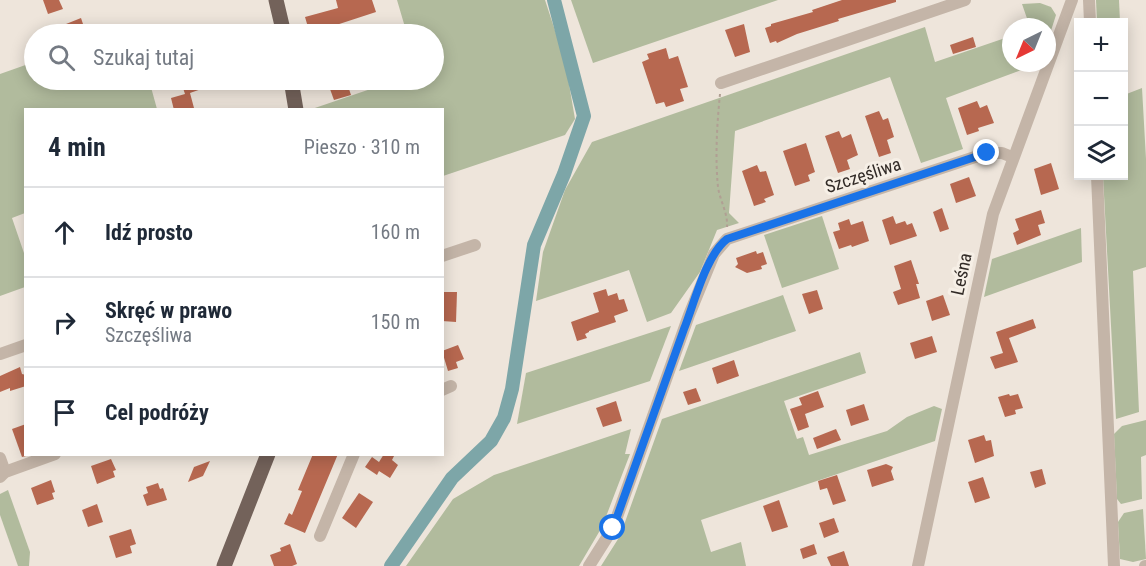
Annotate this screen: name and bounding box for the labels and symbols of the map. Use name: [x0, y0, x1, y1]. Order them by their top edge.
north arrow: [1002, 18, 1056, 72]
route end: [973, 139, 999, 165]
street label: Szczęśliwa: [822, 153, 904, 197]
street label: Leśna: [946, 251, 976, 297]
route start: [599, 514, 625, 540]

